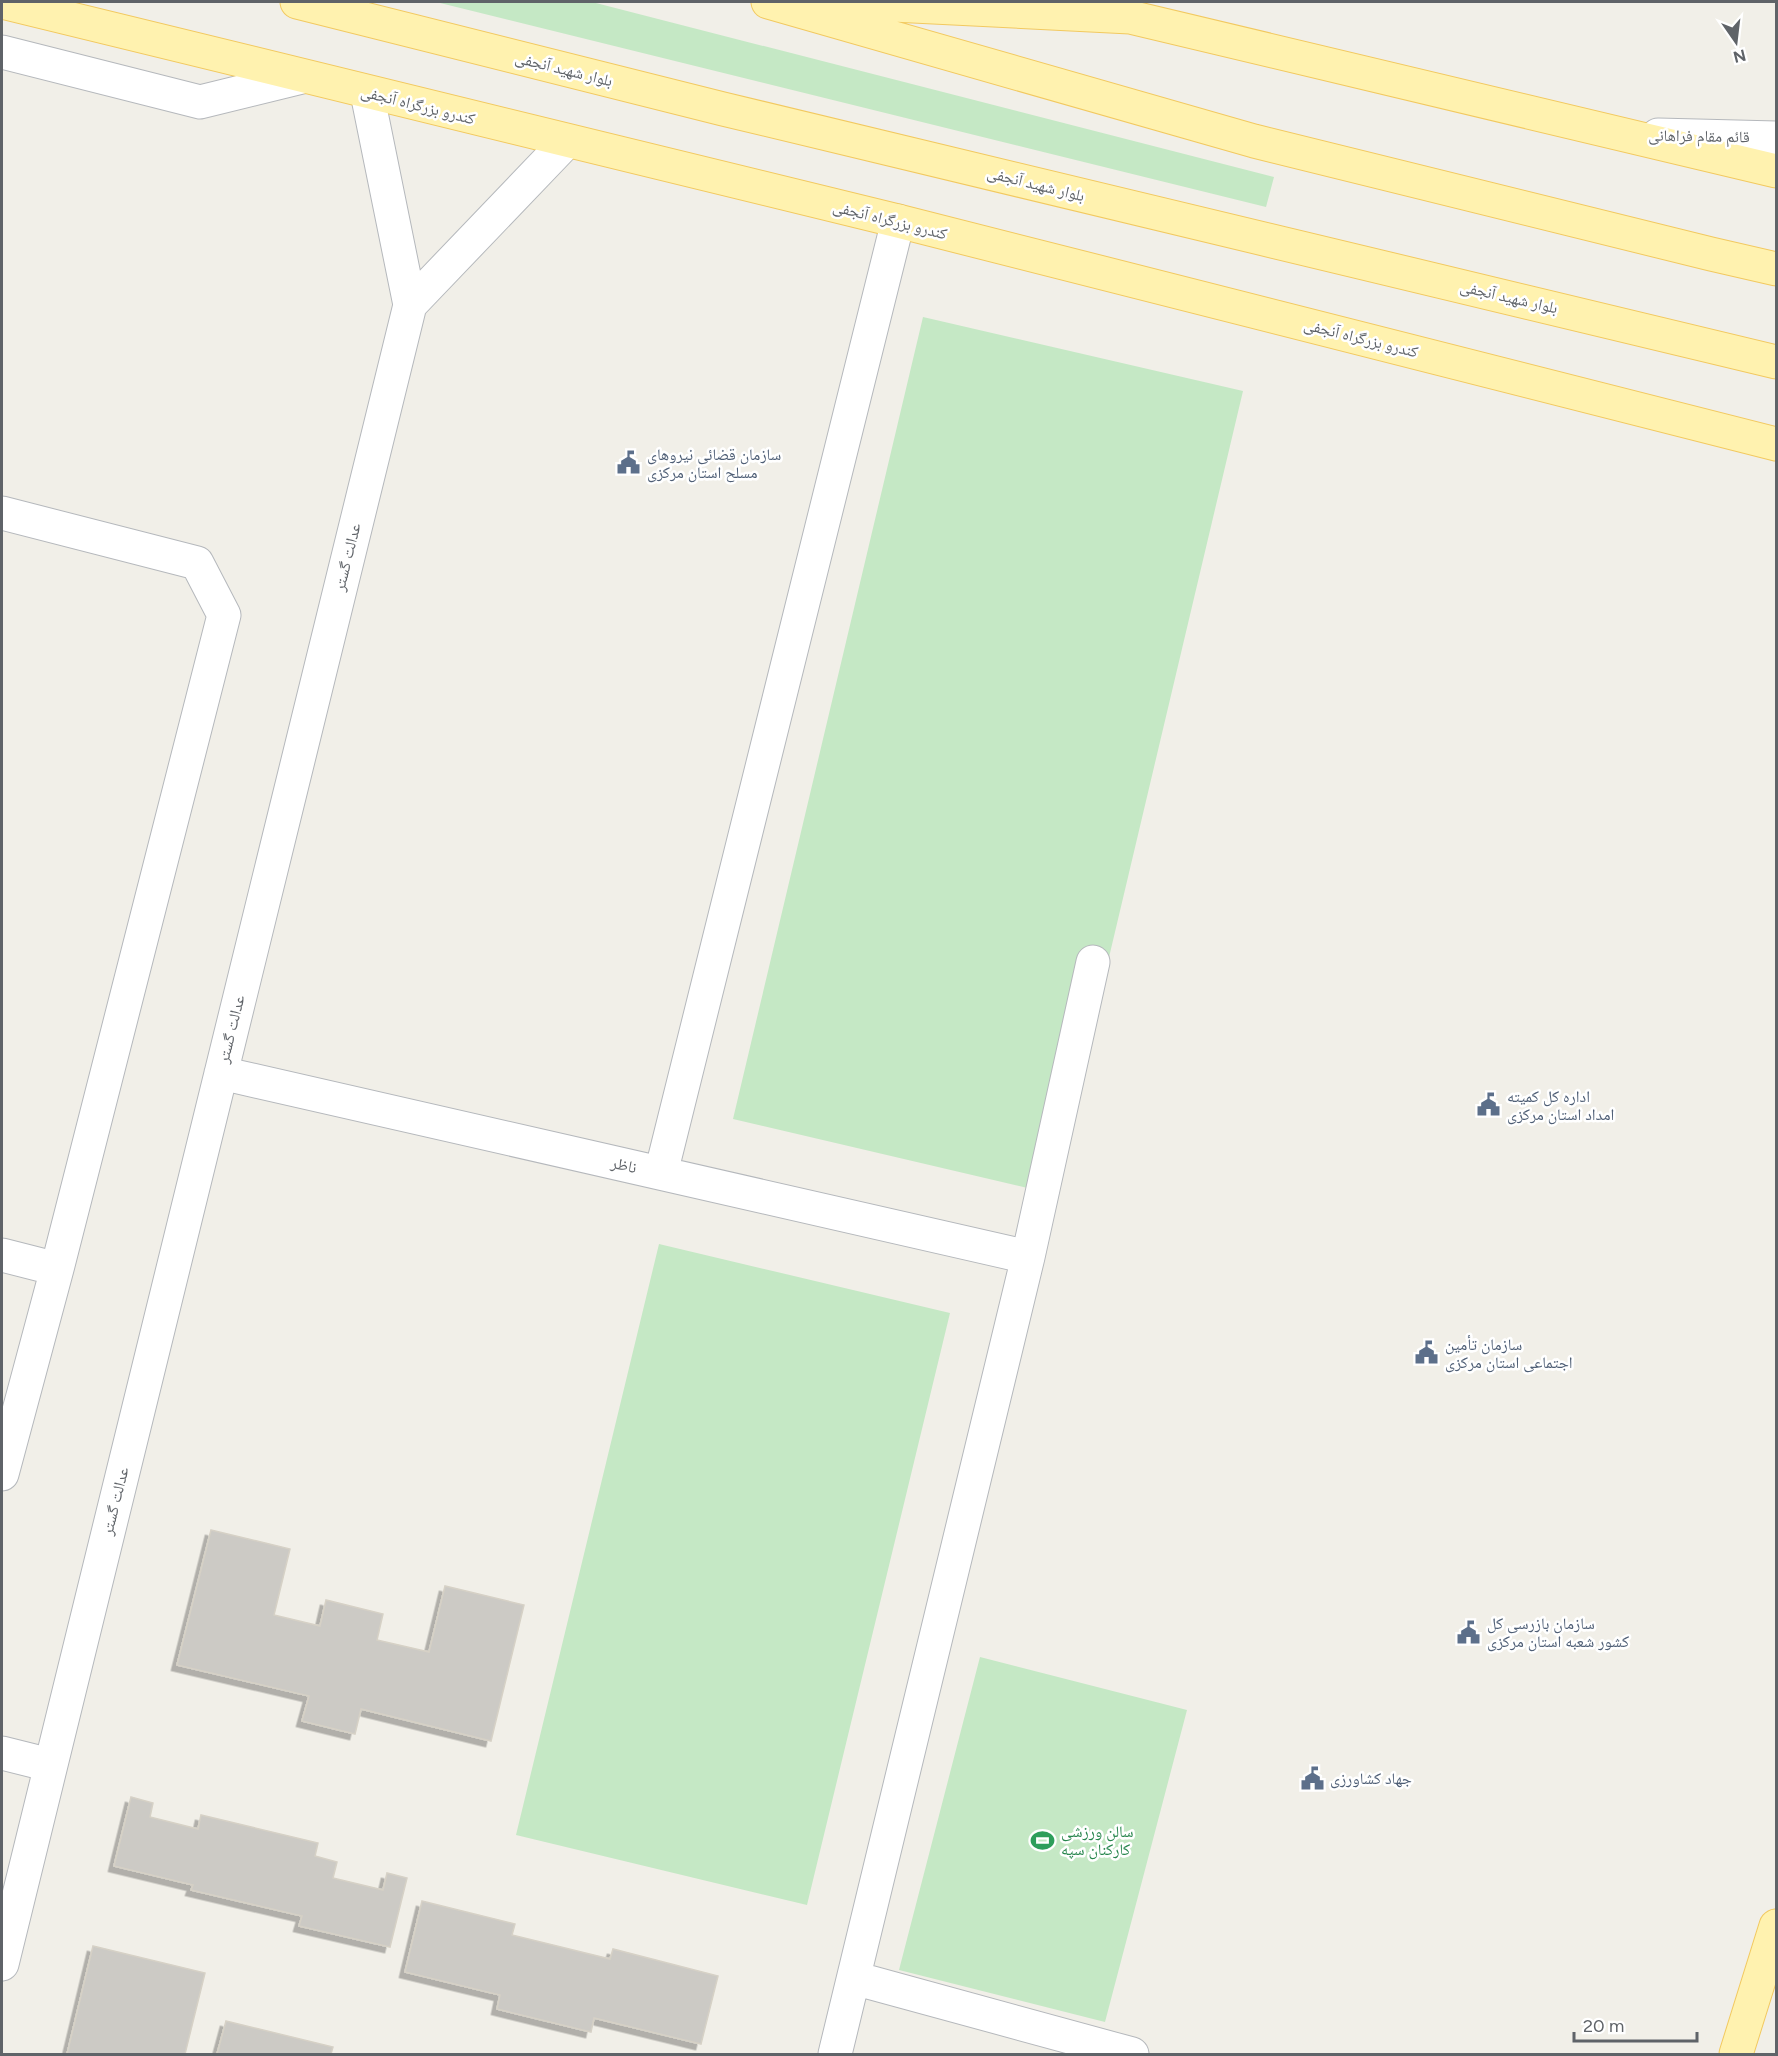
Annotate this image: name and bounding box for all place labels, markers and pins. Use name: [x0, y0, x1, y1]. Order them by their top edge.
place label: سازمان قضائی نیروهای مسلح استان مرکزی: [647, 445, 781, 483]
public building icon: سازمان قضائی نیروهای مسلح استان مرکزی: [616, 450, 642, 476]
place label: اداره کل کمیته امداد استان مرکزی: [1507, 1087, 1614, 1125]
public building icon: اداره کل کمیته امداد استان مرکزی: [1476, 1092, 1502, 1118]
place label: سازمان تأمین اجتماعی استان مرکزی: [1445, 1335, 1573, 1373]
public building icon: سازمان تأمین اجتماعی استان مرکزی: [1414, 1340, 1440, 1366]
place label: سازمان بازرسی کل کشور شعبه استان مرکزی: [1487, 1614, 1629, 1652]
public building icon: سازمان بازرسی کل کشور شعبه استان مرکزی: [1456, 1619, 1482, 1645]
public building icon: جهاد کشاورزی: [1299, 1765, 1325, 1791]
place label: جهاد کشاورزی: [1330, 1769, 1412, 1789]
place label: سالن ورزشی کارکنان سپه: [1061, 1822, 1134, 1860]
sports icon: سالن ورزشی کارکنان سپه: [1030, 1827, 1056, 1853]

